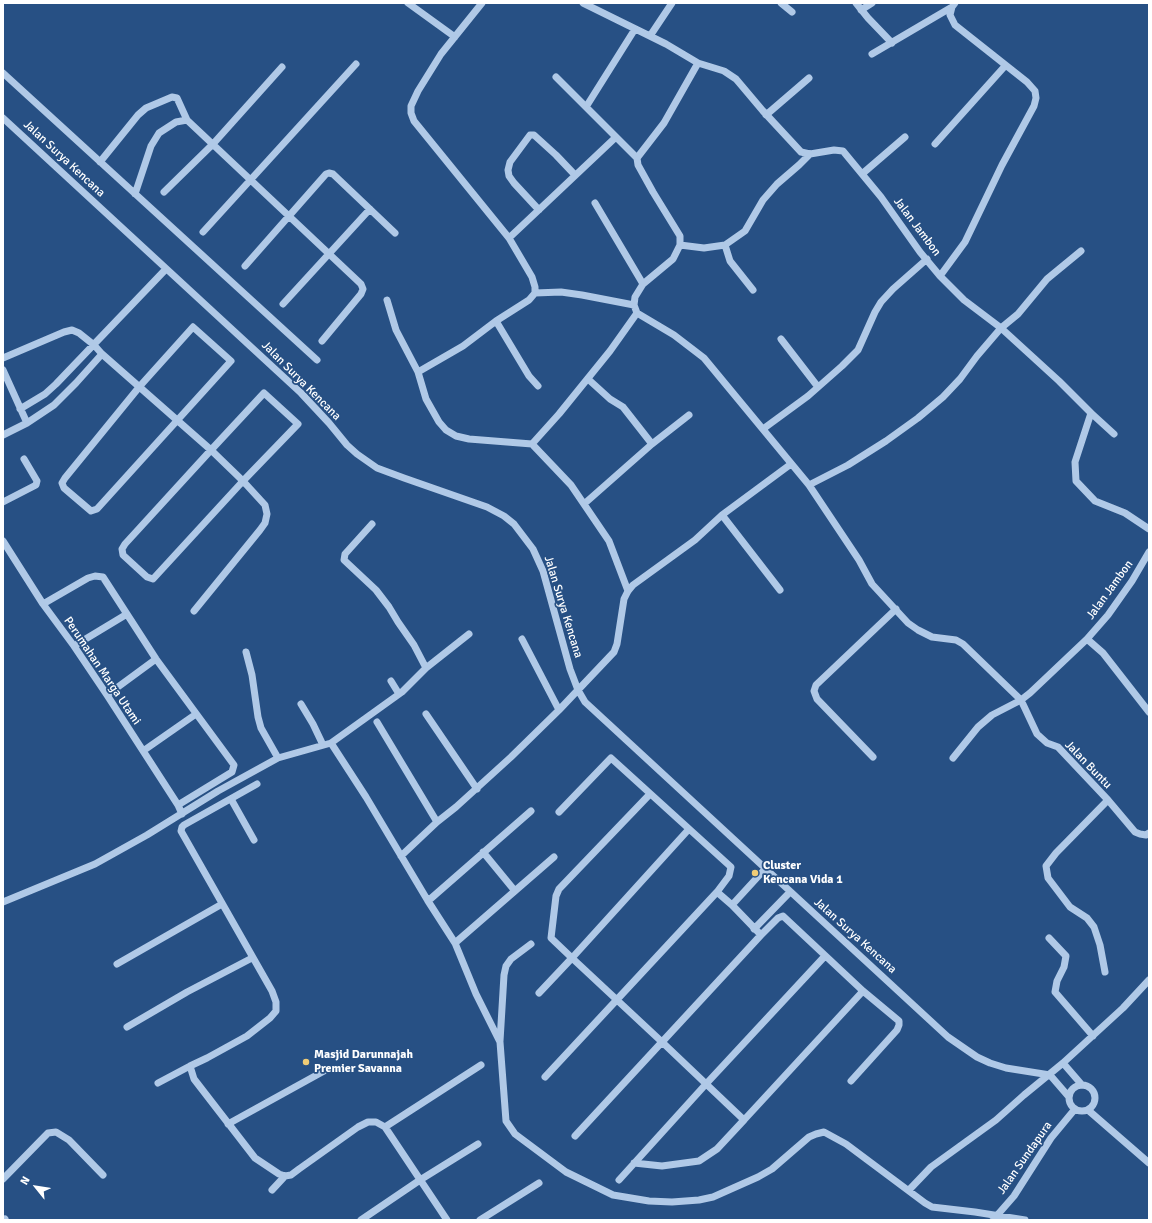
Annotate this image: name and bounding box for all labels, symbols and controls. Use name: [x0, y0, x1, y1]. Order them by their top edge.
street label: Jalan Surya Kencana: [20, 118, 108, 200]
street label: Jalan Jambon: [890, 195, 944, 259]
street label: Jalan Surya Kencana: [258, 338, 344, 424]
street label: Jalan Surya Kencana: [541, 554, 585, 660]
street label: Jalan Jambon: [1084, 558, 1136, 622]
street label: Perumahan Marga Utami: [60, 614, 144, 728]
street label: Jalan Buntu: [1062, 738, 1114, 792]
place label: Cluster Kencana Vida 1: [763, 859, 843, 887]
marker: Cluster Kencana Vida 1: [750, 868, 760, 878]
street label: Jalan Surya Kencana: [811, 895, 899, 977]
place label: Masjid Darunnajah Premier Savanna: [314, 1048, 413, 1076]
marker: Masjid Darunnajah Premier Savanna: [301, 1057, 311, 1067]
street label: Jalan Sundapura: [995, 1119, 1055, 1197]
north arrow: [16, 1167, 56, 1207]
text: N: [18, 1174, 33, 1187]

